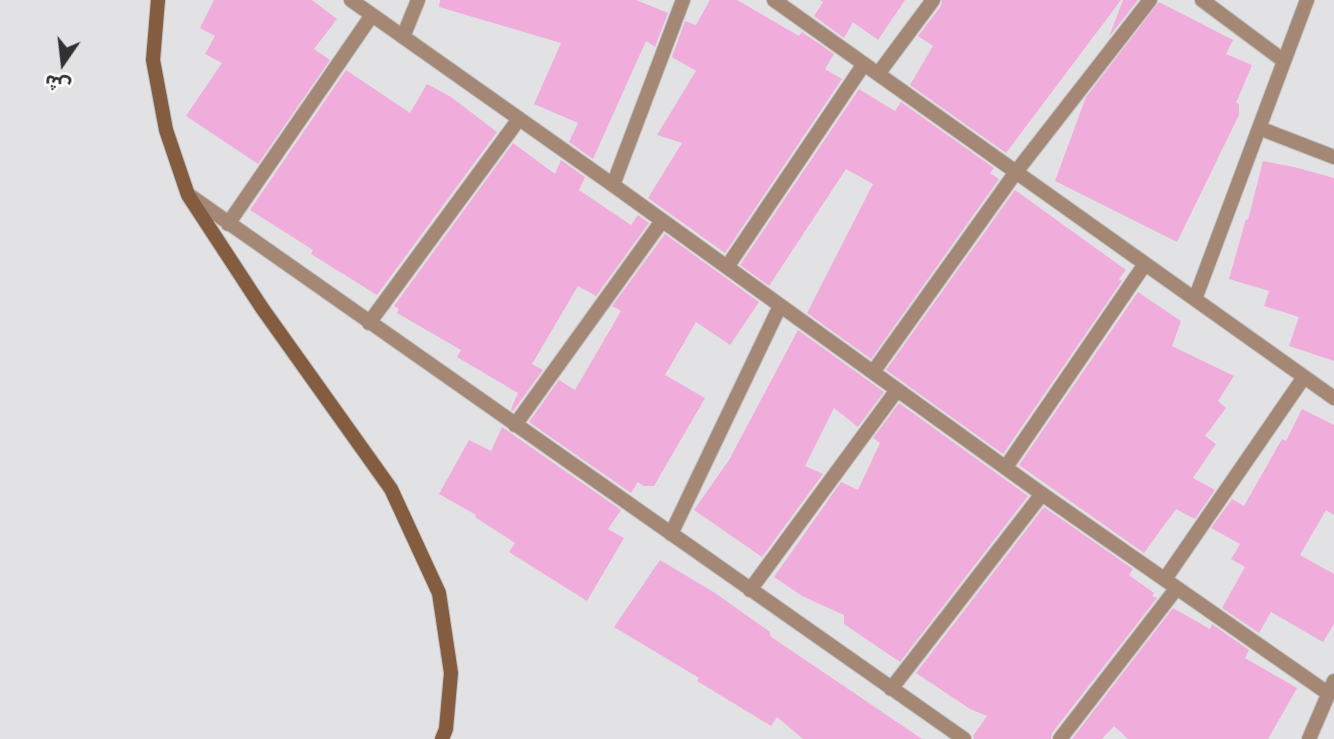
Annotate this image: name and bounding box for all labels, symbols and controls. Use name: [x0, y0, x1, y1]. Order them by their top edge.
north arrow: [28, 28, 98, 98]
text: ش: [42, 70, 73, 98]

